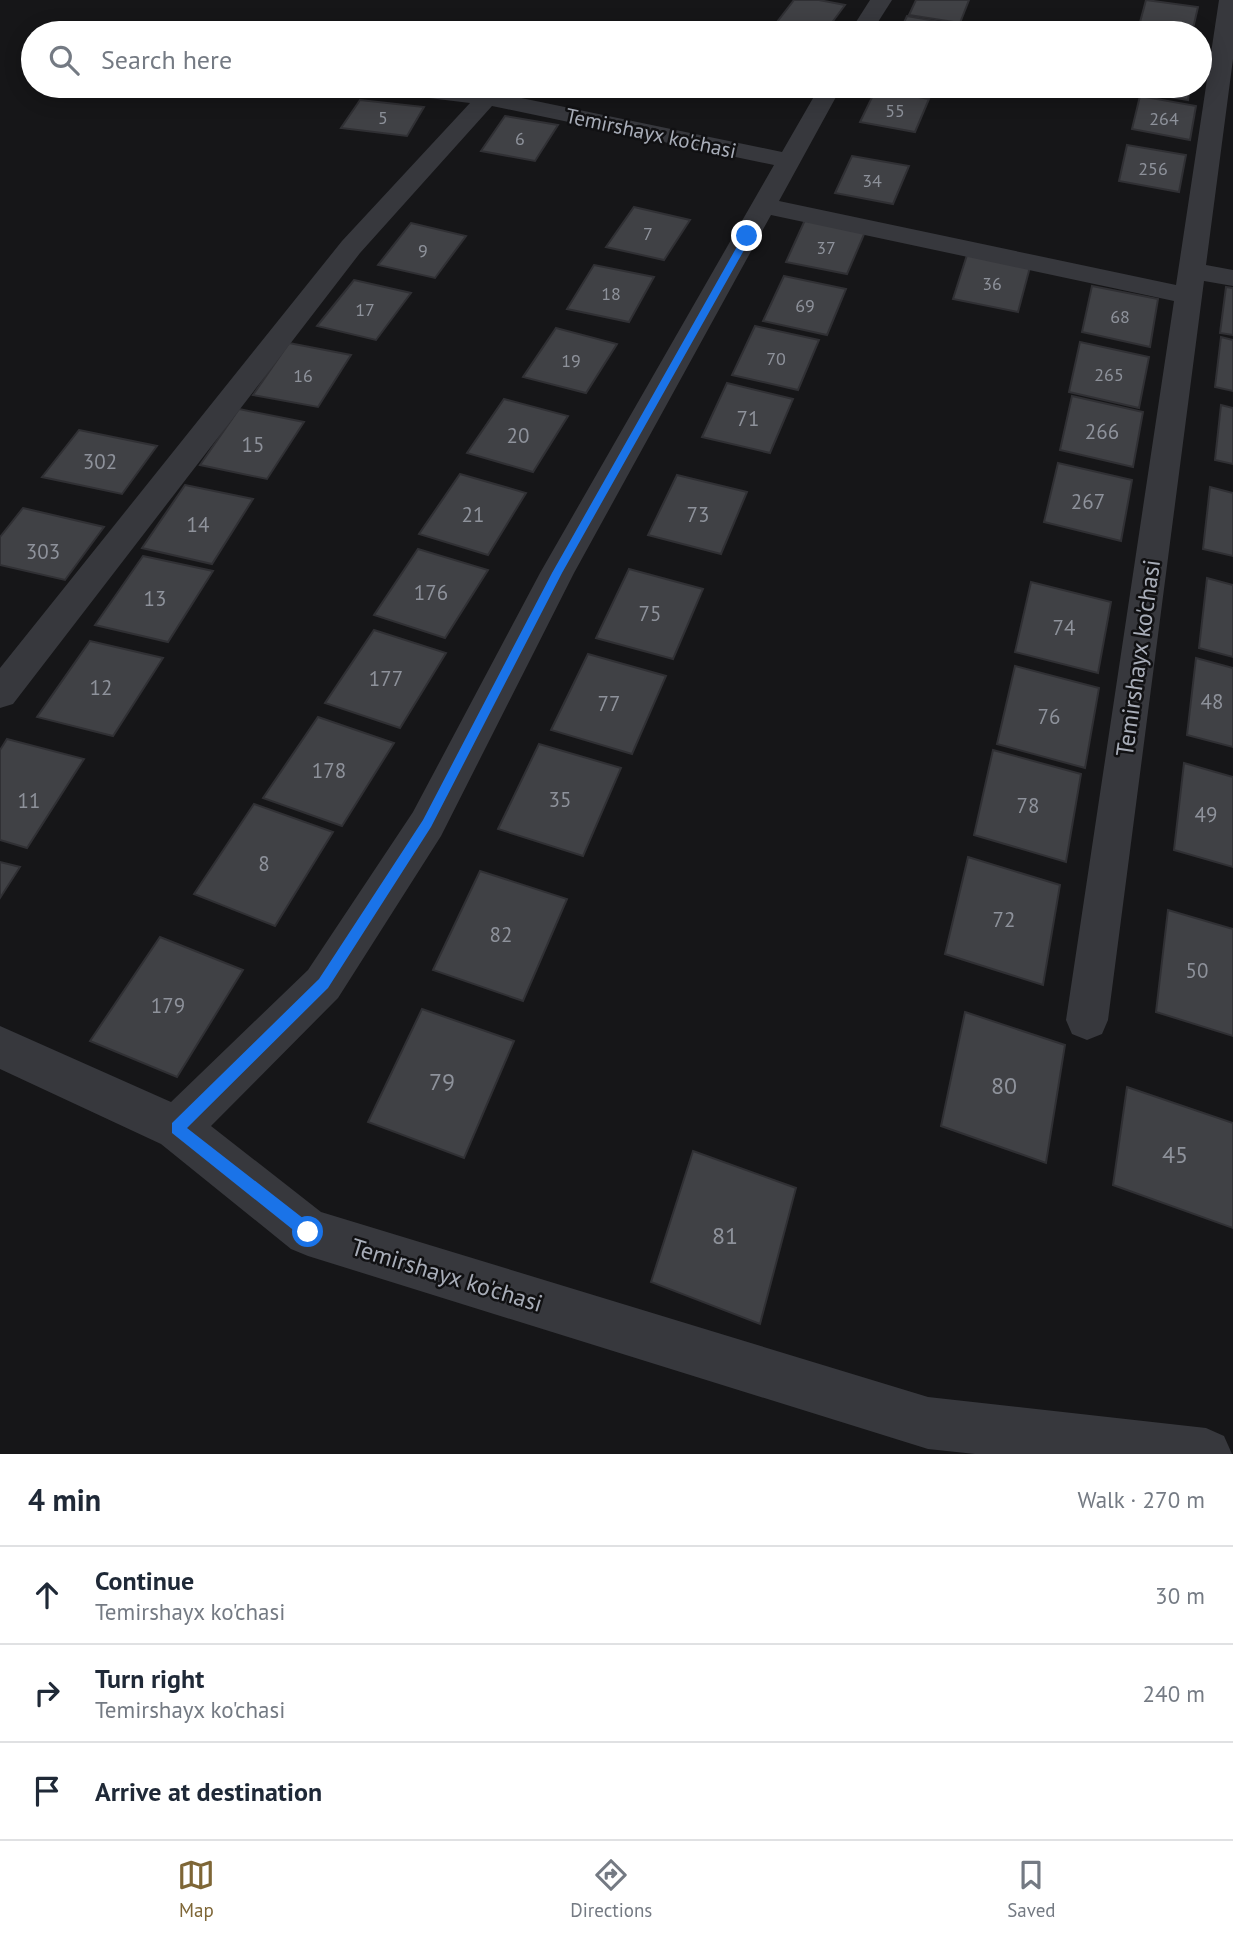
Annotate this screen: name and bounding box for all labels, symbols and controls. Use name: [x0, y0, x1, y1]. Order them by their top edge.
search box: [21, 21, 1212, 98]
icon: search: [45, 41, 83, 79]
text: Search here: [101, 43, 232, 76]
house number: 55: [885, 99, 905, 122]
street label: Temirshayx ko'chasi: [563, 102, 739, 164]
house number: 5: [378, 106, 388, 129]
house number: 264: [1149, 107, 1179, 130]
house number: 6: [515, 127, 525, 150]
house number: 256: [1138, 157, 1168, 180]
house number: 34: [862, 169, 882, 192]
route end: [731, 220, 762, 251]
house number: 7: [643, 222, 653, 245]
house number: 37: [816, 236, 836, 259]
house number: 9: [418, 239, 428, 262]
house number: 36: [982, 272, 1002, 295]
house number: 18: [601, 282, 621, 305]
house number: 69: [795, 294, 815, 317]
house number: 17: [355, 298, 375, 321]
house number: 68: [1110, 305, 1130, 328]
house number: 70: [766, 347, 786, 370]
house number: 19: [561, 349, 581, 372]
house number: 265: [1094, 363, 1124, 386]
house number: 16: [293, 364, 313, 387]
house number: 71: [737, 405, 759, 432]
house number: 266: [1085, 418, 1119, 445]
house number: 20: [507, 422, 529, 449]
house number: 15: [242, 431, 264, 458]
house number: 302: [83, 448, 117, 475]
house number: 267: [1071, 488, 1105, 515]
house number: 21: [462, 501, 484, 528]
house number: 73: [687, 501, 709, 528]
house number: 14: [187, 511, 209, 538]
house number: 303: [26, 538, 60, 565]
street label: Temirshayx ko'chasi: [1109, 558, 1167, 758]
house number: 176: [414, 579, 448, 606]
house number: 13: [144, 585, 166, 612]
house number: 75: [639, 600, 661, 627]
house number: 74: [1053, 614, 1075, 641]
house number: 177: [369, 665, 403, 692]
house number: 12: [90, 674, 112, 701]
house number: 48: [1201, 688, 1223, 715]
house number: 77: [598, 690, 620, 717]
house number: 76: [1038, 703, 1060, 730]
house number: 178: [312, 757, 346, 784]
house number: 35: [549, 786, 571, 813]
house number: 11: [18, 787, 40, 814]
house number: 78: [1017, 792, 1039, 819]
house number: 49: [1195, 801, 1217, 828]
house number: 8: [258, 850, 270, 877]
house number: 72: [993, 906, 1015, 933]
house number: 82: [490, 921, 512, 948]
house number: 50: [1186, 957, 1208, 984]
house number: 179: [151, 992, 185, 1019]
house number: 79: [429, 1066, 455, 1097]
house number: 80: [991, 1070, 1017, 1101]
house number: 45: [1162, 1139, 1188, 1170]
route start: [292, 1216, 323, 1247]
house number: 81: [712, 1220, 738, 1251]
street label: Temirshayx ko'chasi: [348, 1231, 546, 1319]
text: 4 min: [28, 1480, 101, 1519]
text: Walk · 270 m: [1078, 1485, 1205, 1514]
text: Continue: [95, 1564, 194, 1597]
icon: ahead: [28, 1576, 66, 1614]
text: 30 m: [1155, 1581, 1205, 1610]
text: Temirshayx ko'chasi: [95, 1597, 285, 1626]
text: Turn right: [95, 1662, 204, 1695]
icon: right: [28, 1674, 66, 1712]
text: 240 m: [1143, 1679, 1205, 1708]
text: Temirshayx ko'chasi: [95, 1695, 285, 1724]
icon: arrive: [28, 1772, 66, 1810]
text: Arrive at destination: [95, 1775, 322, 1808]
tab: Map: [177, 1856, 215, 1922]
tab: Directions: [570, 1856, 652, 1922]
tab: Saved: [1007, 1856, 1056, 1922]

